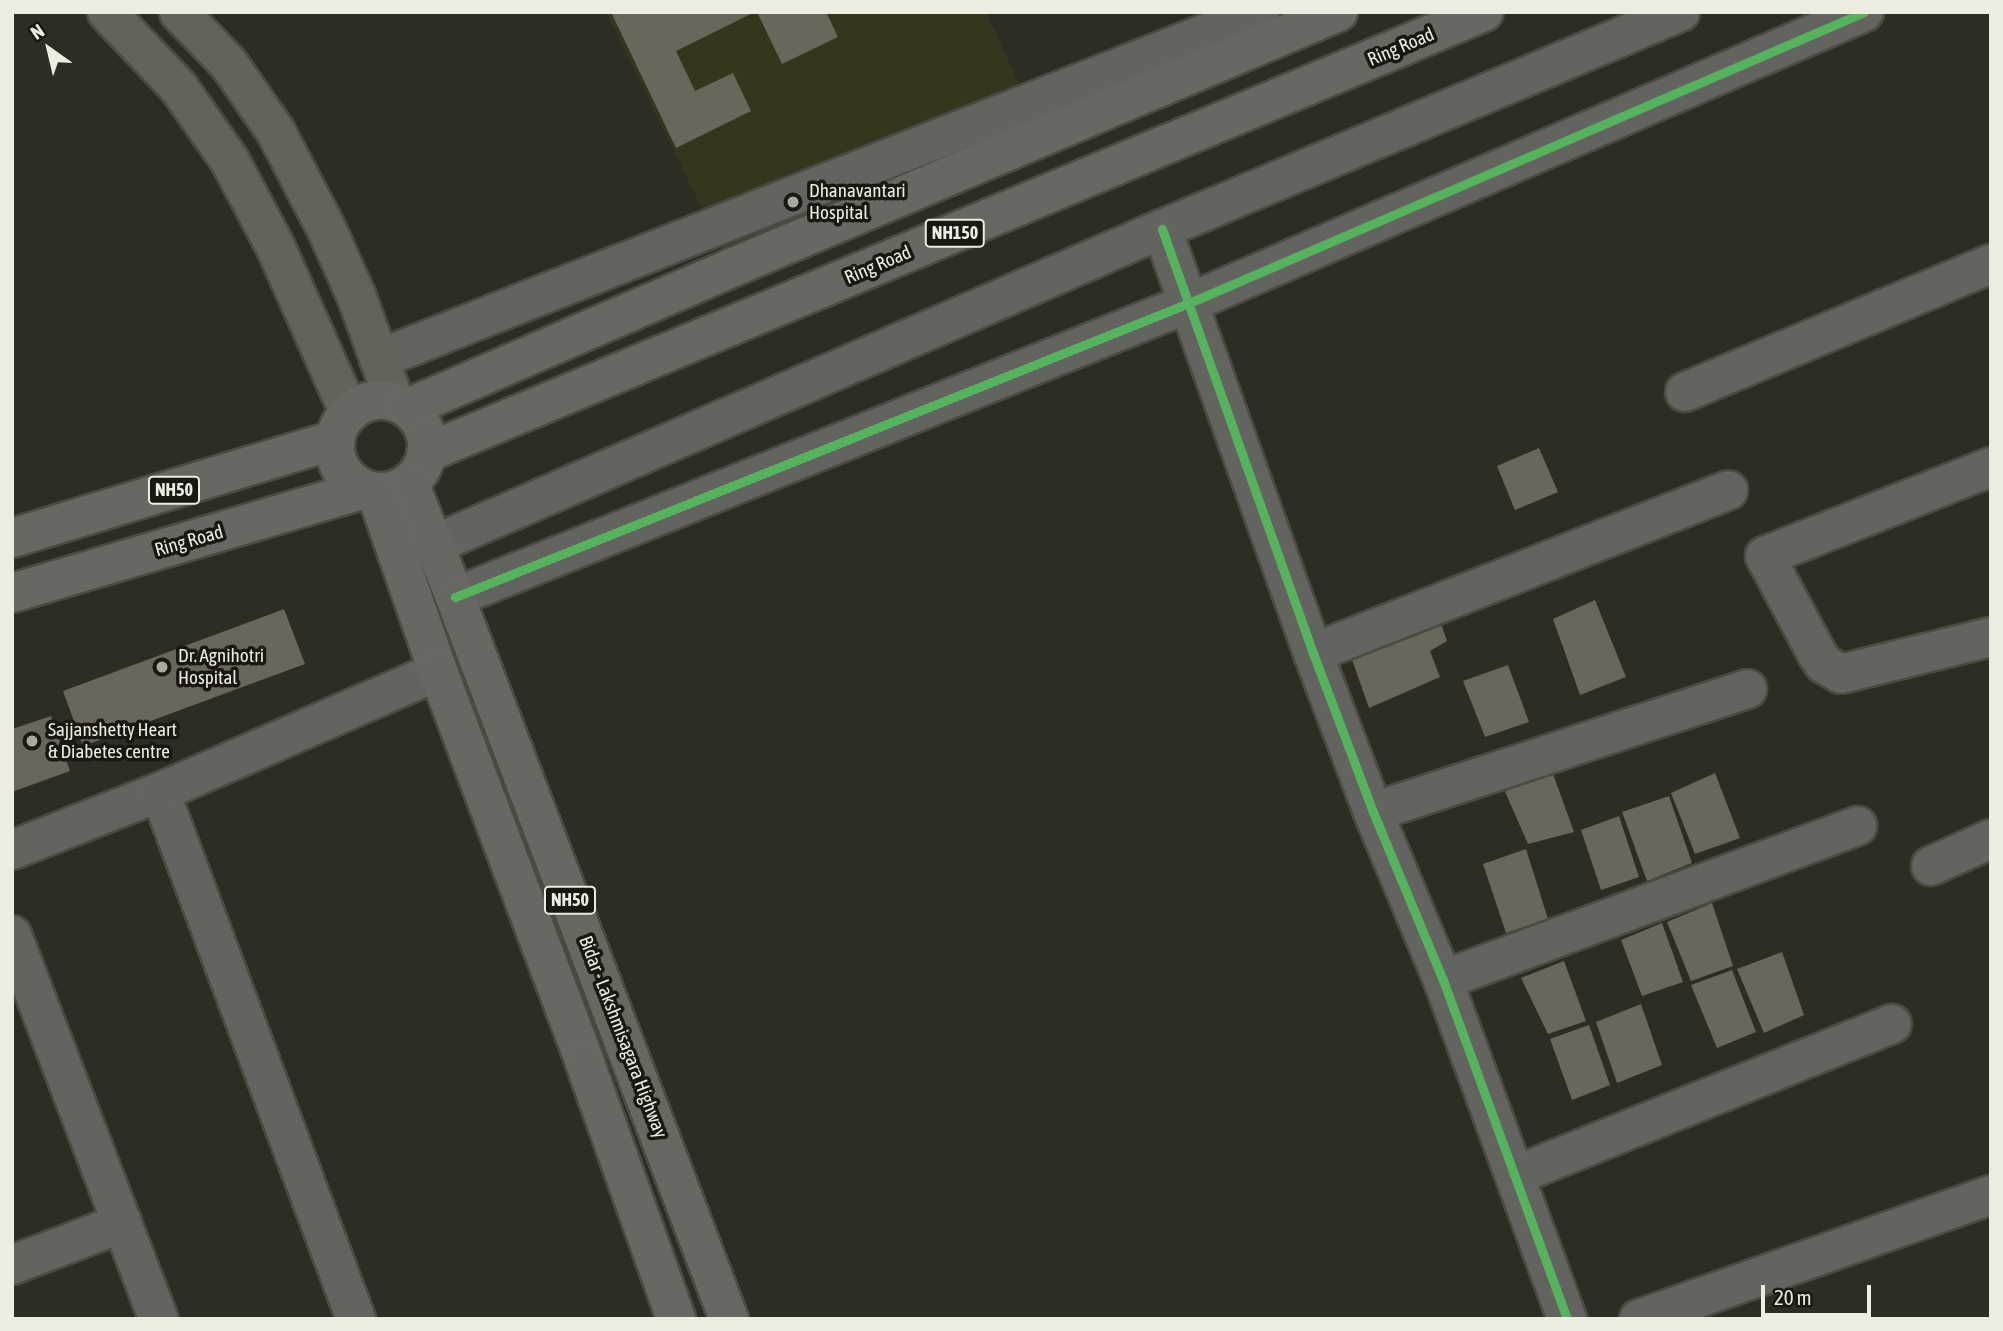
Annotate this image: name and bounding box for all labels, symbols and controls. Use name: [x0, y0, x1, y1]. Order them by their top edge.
north arrow: [14, 14, 84, 84]
text: N: [26, 19, 48, 44]
street label: Ring Road: [1364, 23, 1438, 71]
place label: Dhanavantari Hospital: [809, 180, 906, 224]
marker: Dhanavantari Hospital: [783, 192, 803, 212]
road number: NH150: [923, 218, 986, 247]
street label: Ring Road: [841, 241, 915, 289]
road number: NH50: [148, 476, 200, 504]
street label: Ring Road: [152, 520, 226, 562]
place label: Dr. Agnihotri Hospital: [178, 645, 264, 689]
marker: Dr. Agnihotri Hospital: [152, 657, 172, 677]
place label: Sajjanshetty Heart & Diabetes centre: [48, 719, 177, 763]
marker: Sajjanshetty Heart & Diabetes centre: [22, 731, 42, 751]
road number: NH50: [544, 886, 596, 915]
street label: Bidar - Lakshmisagara Highway: [574, 933, 672, 1141]
scale bar: [1765, 1272, 1875, 1316]
text: 20 m: [1774, 1285, 1812, 1309]

